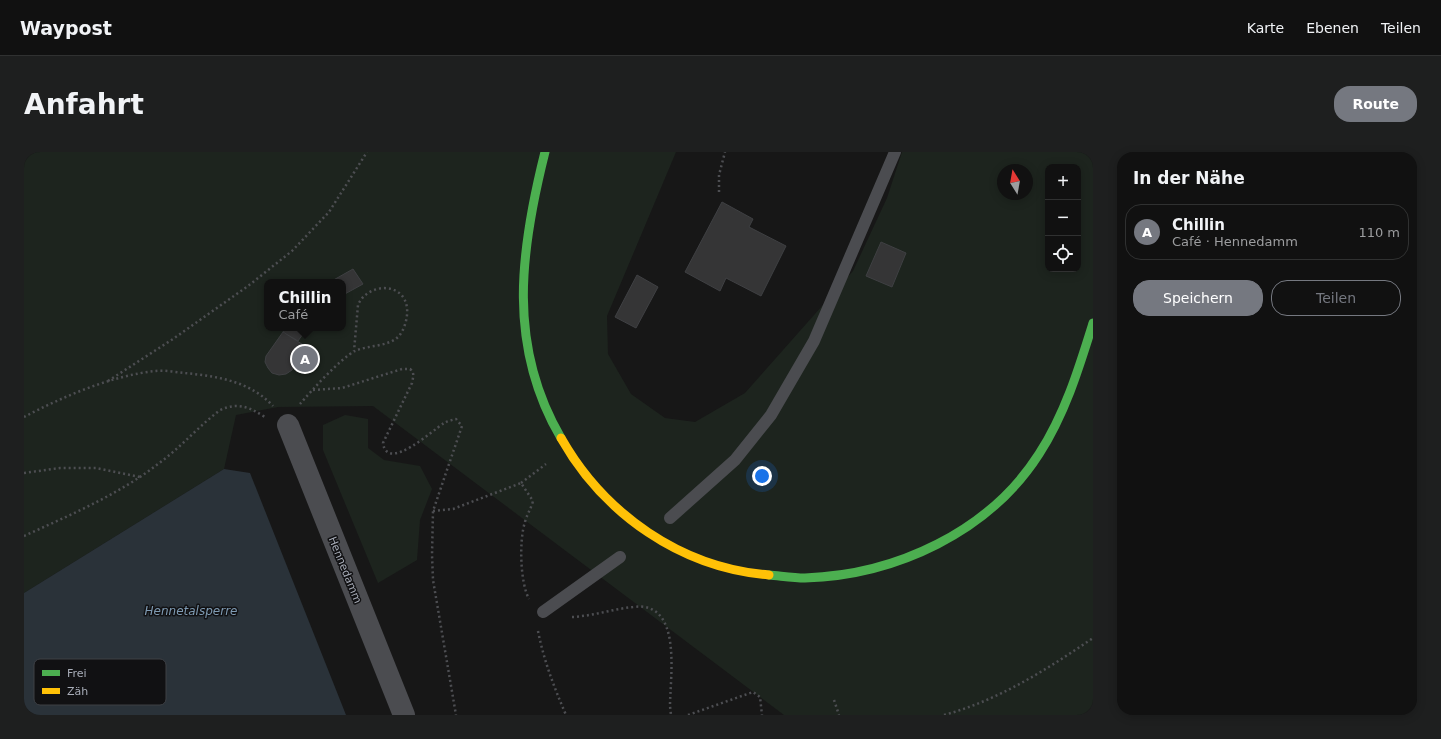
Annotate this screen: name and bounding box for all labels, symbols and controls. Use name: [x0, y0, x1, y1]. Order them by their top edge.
text: Waypost: [20, 17, 112, 39]
text: Karte: [1247, 20, 1284, 36]
text: Ebenen: [1306, 20, 1359, 36]
text: Teilen: [1381, 20, 1421, 36]
button: Route: [1334, 86, 1417, 122]
text: Anfahrt: [24, 88, 144, 121]
north arrow: [997, 164, 1033, 200]
map controls: [1045, 164, 1081, 272]
button: +: [1045, 164, 1081, 200]
text: In der Nähe: [1133, 168, 1245, 188]
button: −: [1045, 200, 1081, 236]
text: Chillin: [1172, 216, 1225, 234]
text: A: [1142, 225, 1152, 240]
text: 110 m: [1358, 225, 1400, 240]
text: Café · Hennedamm: [1172, 234, 1298, 249]
button: locate: [1045, 236, 1081, 272]
popup: [264, 279, 346, 331]
button: Speichern: [1133, 280, 1263, 316]
button: Teilen: [1271, 280, 1401, 316]
text: Chillin: [279, 289, 331, 307]
text: Café: [279, 307, 308, 322]
pin: A: [292, 344, 318, 374]
your location: [752, 466, 772, 486]
street label: Hennedamm: [326, 535, 364, 605]
water label: Hennetalsperre: [145, 604, 237, 618]
legend: [34, 659, 166, 705]
text: Frei: [67, 667, 87, 680]
text: Zäh: [67, 685, 88, 698]

